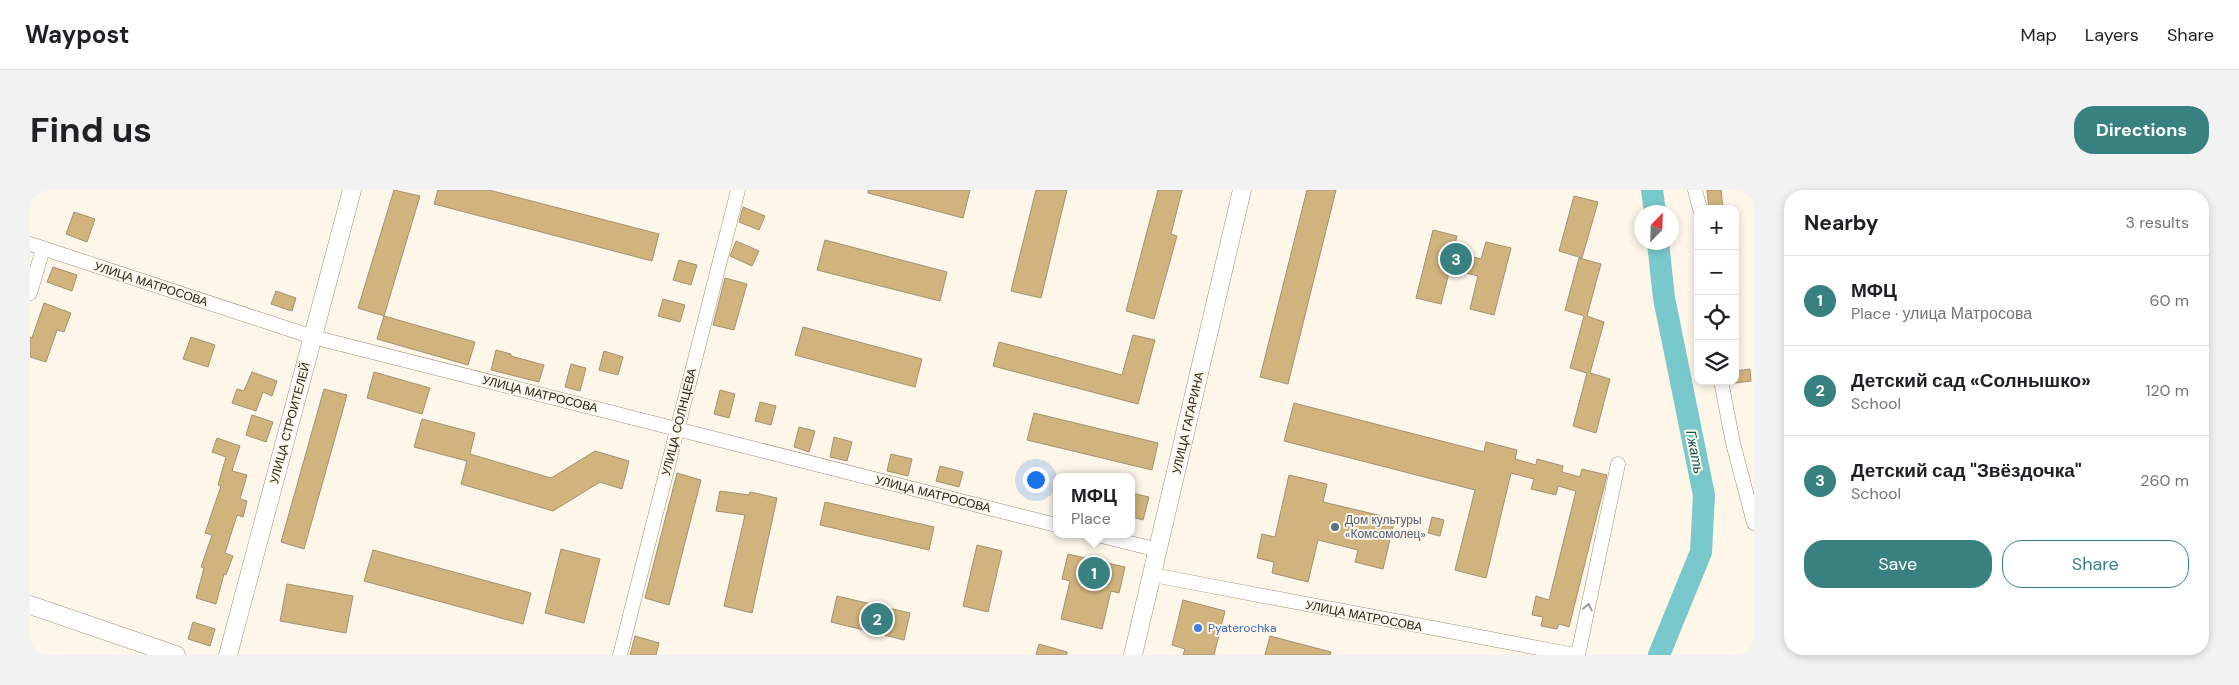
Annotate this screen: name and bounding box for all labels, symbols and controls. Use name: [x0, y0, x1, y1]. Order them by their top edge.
text: Waypost: [25, 19, 129, 50]
text: Map: [2021, 23, 2057, 47]
text: Layers: [2085, 23, 2139, 47]
text: Share: [2167, 23, 2214, 47]
button: Directions: [2074, 106, 2209, 154]
text: Find us: [30, 107, 152, 153]
north arrow: [1634, 205, 1679, 250]
map controls: [1694, 205, 1739, 385]
button: +: [1694, 205, 1739, 250]
text: Nearby: [1804, 209, 1878, 237]
text: 3 results: [2126, 212, 2189, 233]
pin: 3: [1440, 240, 1472, 278]
button: −: [1694, 250, 1739, 295]
street label: УЛИЦА МАТРОСОВА: [92, 258, 210, 310]
text: МФЦ: [1851, 278, 1897, 303]
text: 1: [1817, 290, 1823, 311]
text: 60 m: [2149, 290, 2189, 311]
button: locate: [1694, 295, 1739, 340]
text: Place · улица Матросова: [1851, 303, 2032, 324]
button: layers: [1694, 340, 1739, 385]
street label: УЛИЦА СТРОИТЕЛЕЙ: [266, 361, 314, 485]
street label: УЛИЦА СОЛНЦЕВА: [658, 366, 700, 478]
text: Детский сад «Солнышко»: [1851, 368, 2091, 393]
street label: УЛИЦА ГАГАРИНА: [1168, 370, 1208, 476]
street label: УЛИЦА МАТРОСОВА: [481, 372, 599, 416]
text: 2: [1815, 380, 1825, 401]
text: 120 m: [2145, 380, 2189, 401]
text: School: [1851, 393, 1901, 414]
water label: Гжать: [1682, 429, 1708, 475]
text: Детский сад "Звёздочка": [1851, 458, 2082, 483]
your location: [1023, 467, 1049, 493]
text: 3: [1815, 470, 1825, 491]
text: 260 m: [2140, 470, 2189, 491]
street label: УЛИЦА МАТРОСОВА: [874, 472, 992, 516]
popup: [1053, 473, 1135, 538]
text: МФЦ: [1071, 483, 1117, 508]
text: School: [1851, 483, 1901, 504]
text: Place: [1071, 508, 1111, 529]
place label: Дом культуры «Комсомолец»: [1345, 512, 1426, 542]
marker: Дом культуры «Комсомолец»: [1329, 521, 1341, 533]
button: Save: [1804, 540, 1992, 588]
button: Share: [2002, 540, 2189, 588]
pin: 1: [1078, 554, 1110, 592]
street label: УЛИЦА МАТРОСОВА: [1304, 597, 1424, 635]
pin: 2: [861, 600, 893, 638]
one-way arrow: [1582, 603, 1593, 612]
place label: Pyaterochka: [1208, 620, 1277, 636]
marker: Pyaterochka: [1192, 622, 1204, 634]

